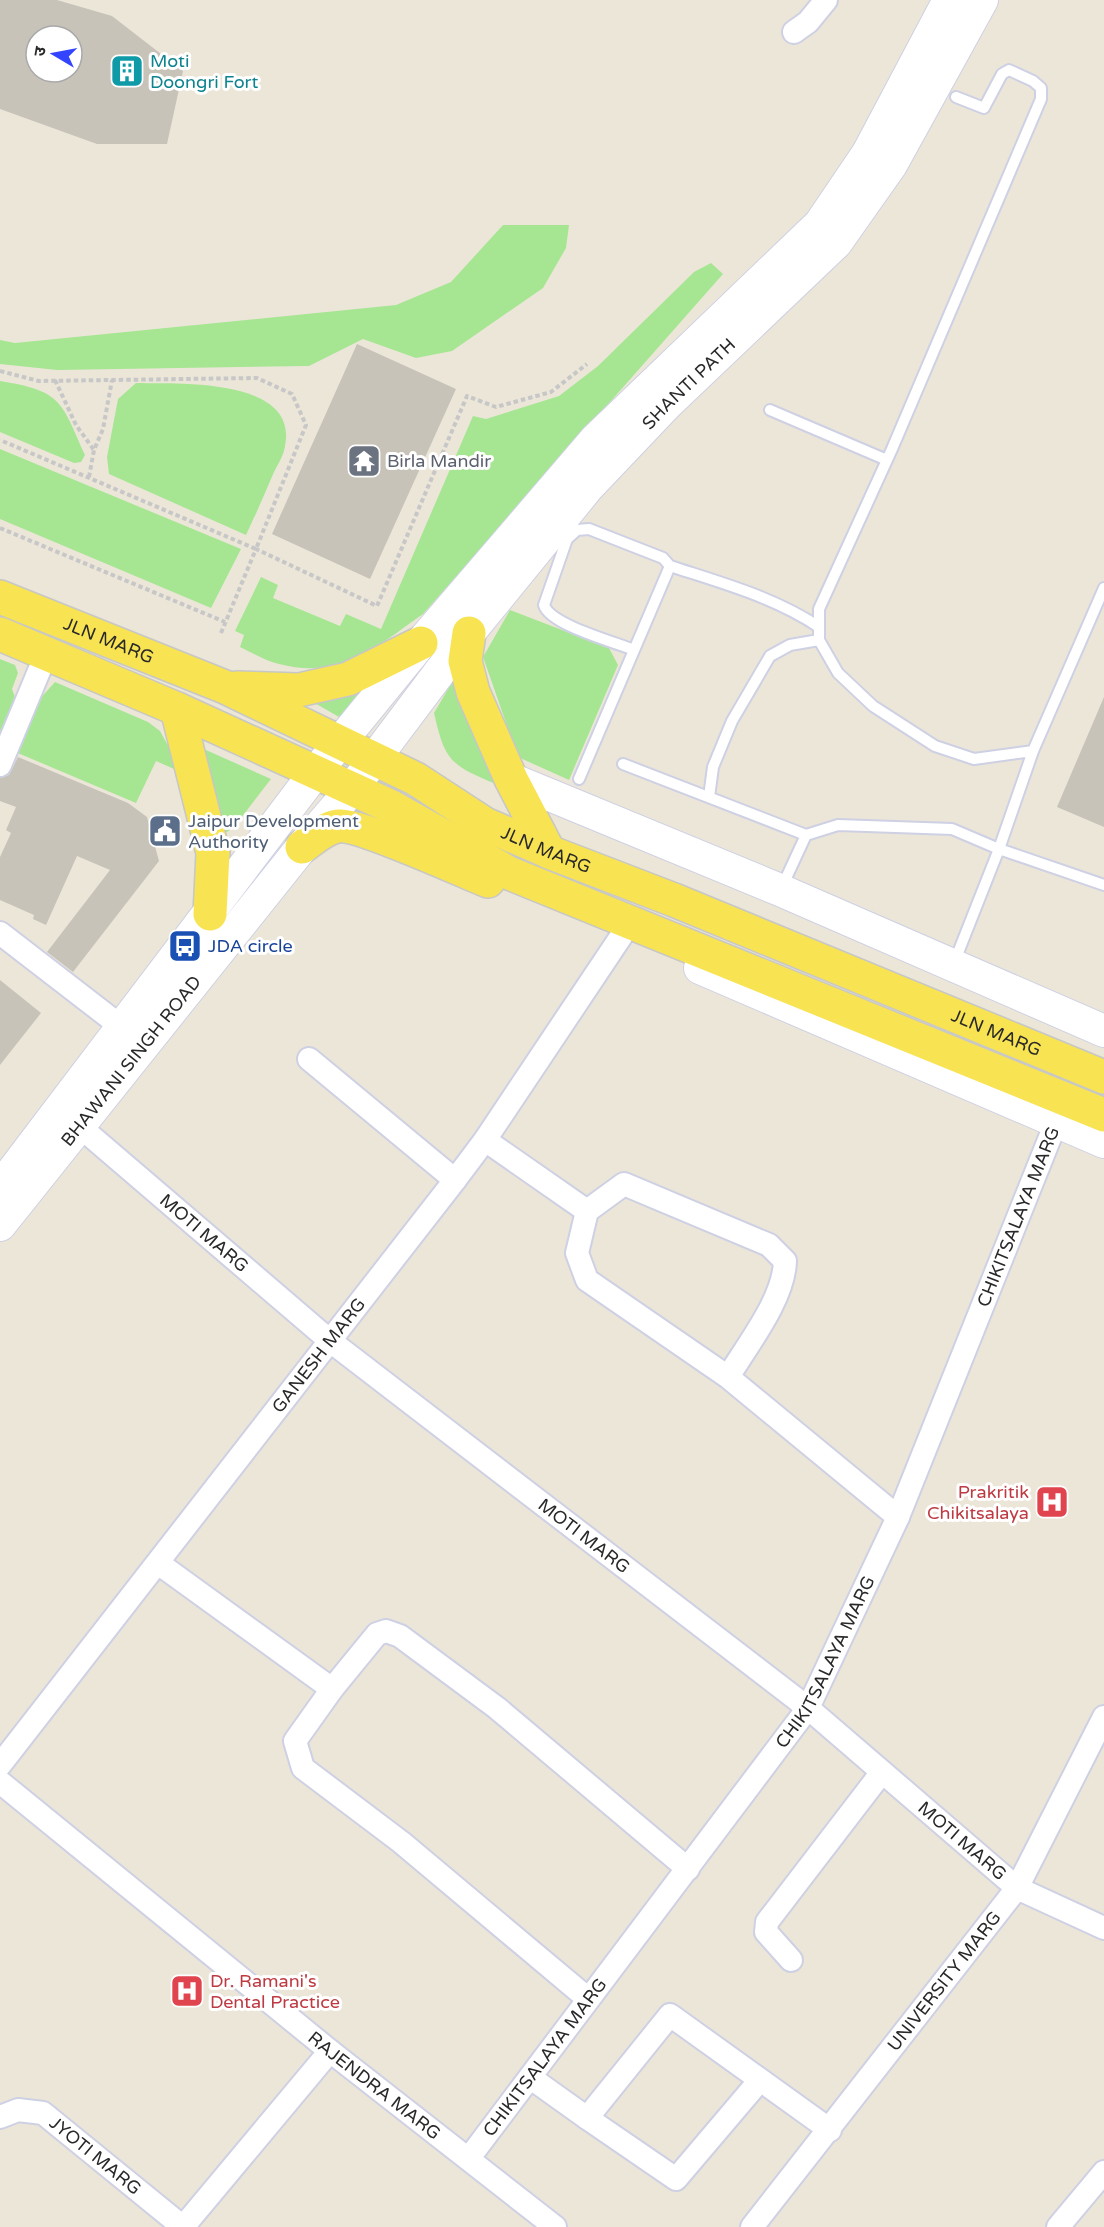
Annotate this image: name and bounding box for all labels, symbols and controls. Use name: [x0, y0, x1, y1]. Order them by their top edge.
north arrow: [24, 24, 84, 84]
text: उ: [30, 45, 51, 58]
place label: Moti Doongri Fort: [150, 50, 259, 93]
building icon: Moti Doongri Fort: [109, 53, 145, 89]
street label: SHANTI PATH: [638, 334, 740, 434]
temple icon: Birla Mandir: [346, 443, 382, 479]
place label: Birla Mandir: [387, 450, 491, 472]
street label: JLN MARG: [60, 613, 157, 668]
place label: Jaipur Development Authority: [188, 810, 359, 853]
public building icon: Jaipur Development Authority: [147, 813, 183, 849]
street label: JLN MARG: [498, 821, 594, 878]
bus stop icon: JDA circle: [167, 928, 203, 964]
place label: JDA circle: [208, 935, 293, 957]
street label: BHAWANI SINGH ROAD: [56, 971, 206, 1151]
street label: JLN MARG: [948, 1004, 1045, 1061]
street label: CHIKITSALAYA MARG: [972, 1123, 1064, 1310]
street label: MOTI MARG: [155, 1189, 253, 1277]
street label: GANESH MARG: [267, 1293, 370, 1417]
place label: Prakritik Chikitsalaya: [927, 1481, 1029, 1524]
hospital icon: Prakritik Chikitsalaya: [1034, 1484, 1070, 1520]
street label: MOTI MARG: [534, 1494, 634, 1578]
street label: CHIKITSALAYA MARG: [771, 1572, 880, 1753]
street label: MOTI MARG: [913, 1797, 1011, 1885]
street label: UNIVERSITY MARG: [883, 1907, 1006, 2056]
place label: Dr. Ramani's Dental Practice: [210, 1970, 340, 2013]
hospital icon: Dr. Ramani's Dental Practice: [169, 1973, 205, 2009]
street label: CHIKITSALAYA MARG: [478, 1974, 611, 2141]
street label: RAJENDRA MARG: [304, 2027, 445, 2144]
street label: JYOTI MARG: [45, 2112, 146, 2199]

